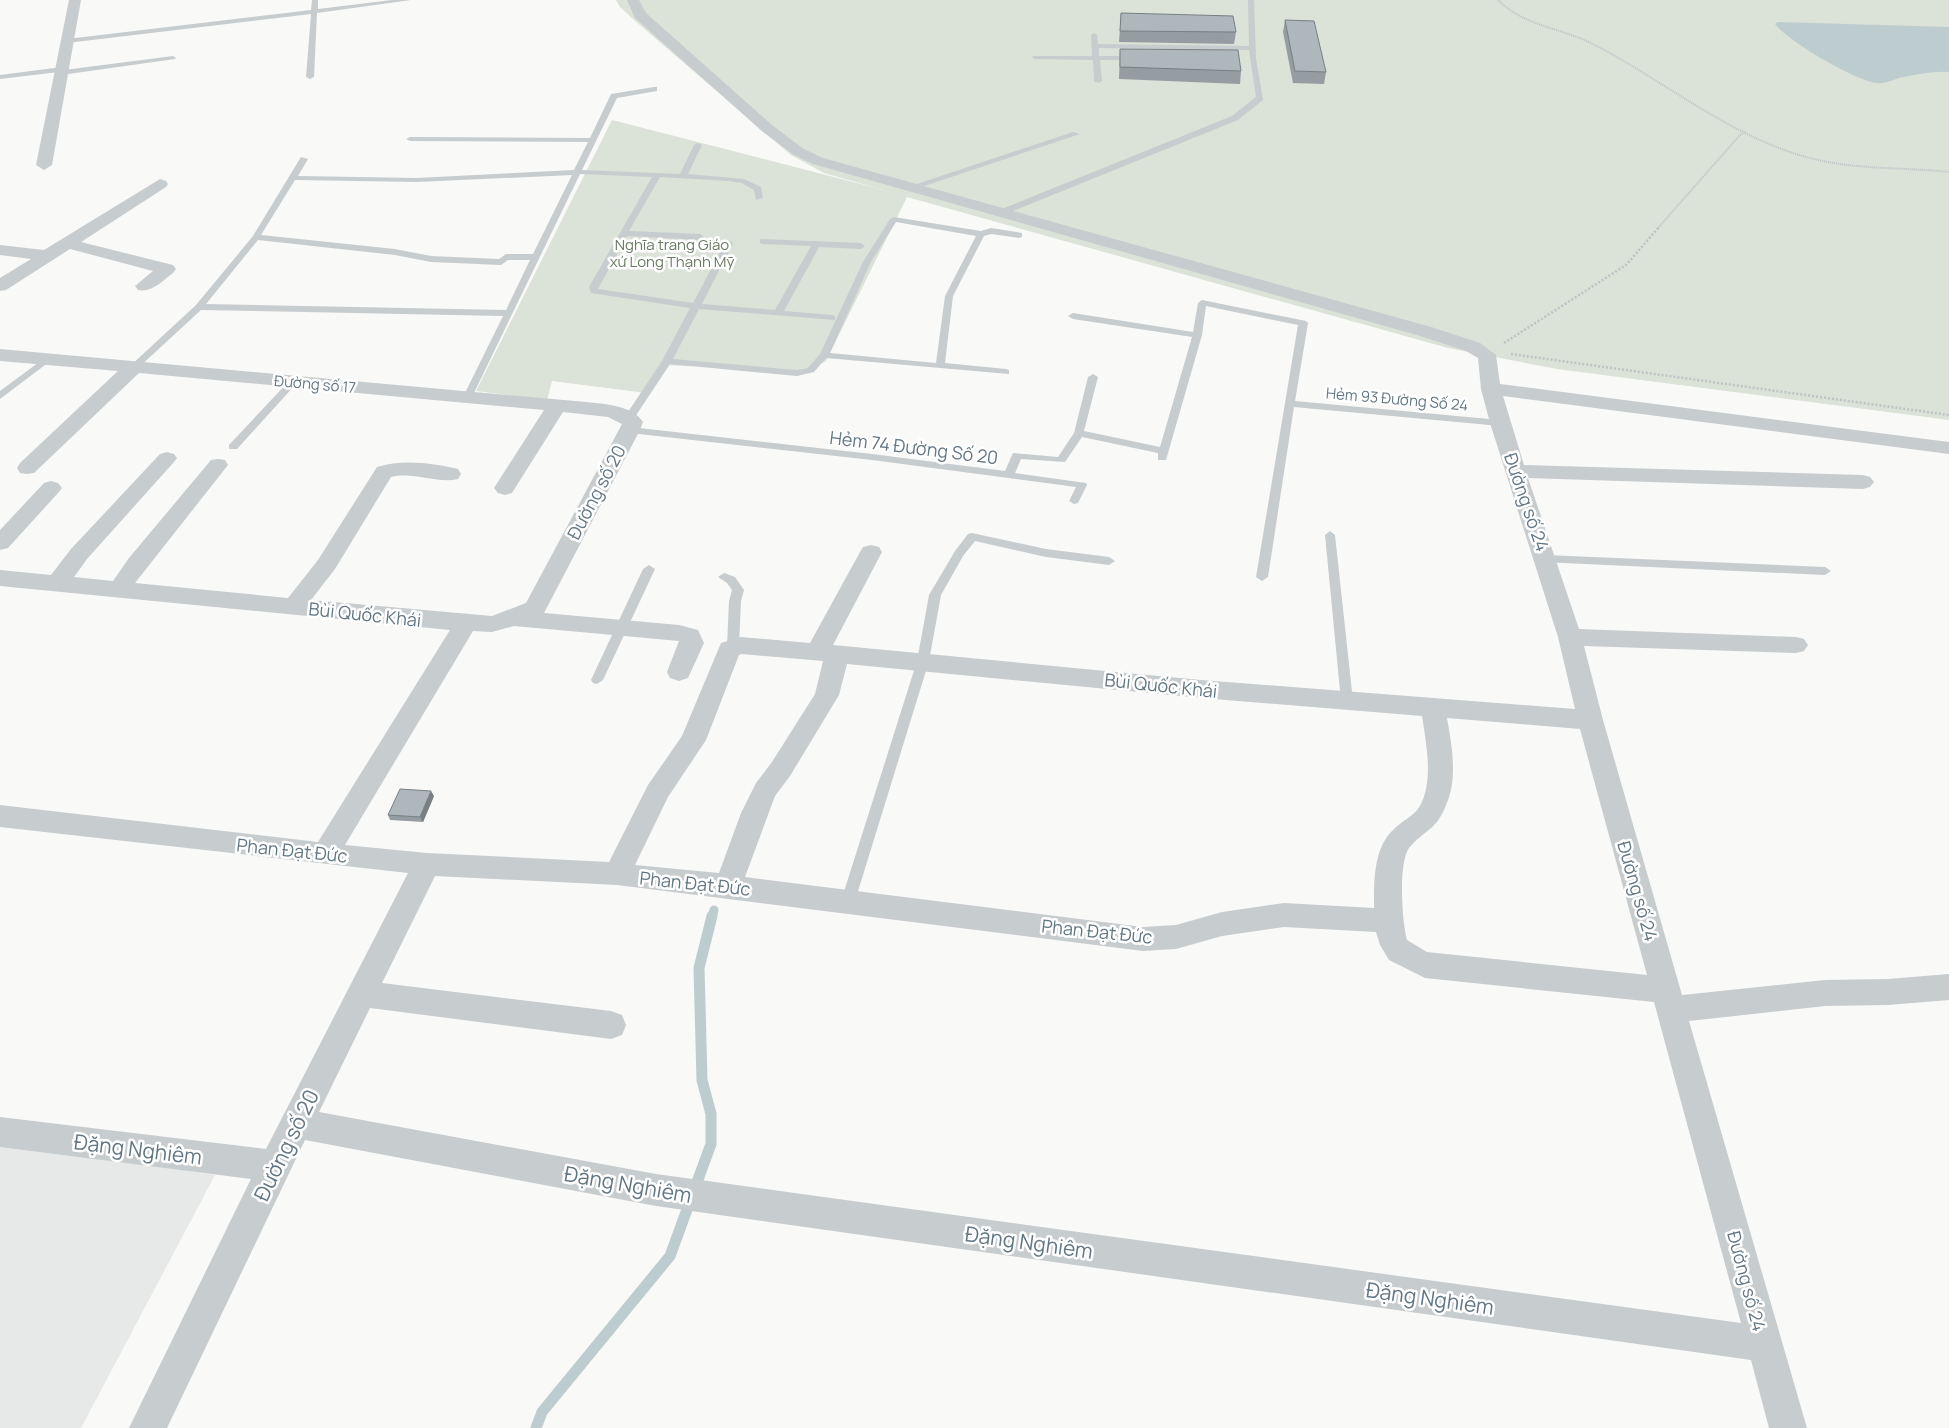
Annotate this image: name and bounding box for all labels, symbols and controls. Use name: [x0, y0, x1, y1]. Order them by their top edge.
park label: Nghĩa trang Giáo xứ Long Thạnh Mỹ: [610, 234, 734, 272]
street label: Đường số 17: [273, 370, 357, 398]
street label: Hẻm 93 Đường Số 24: [1325, 382, 1469, 416]
street label: Hẻm 74 Đường Số 20: [828, 425, 1000, 469]
street label: Đường số 20: [561, 441, 631, 543]
street label: Đường số 24: [1499, 449, 1555, 555]
street label: Bùi Quốc Khái: [308, 596, 422, 632]
street label: Bùi Quốc Khái: [1104, 667, 1218, 703]
street label: Phan Đạt Đức: [235, 832, 349, 868]
street label: Đường số 24: [1612, 838, 1664, 944]
street label: Phan Đạt Đức: [638, 865, 752, 901]
street label: Phan Đạt Đức: [1040, 913, 1154, 949]
street label: Đường số 20: [247, 1085, 325, 1205]
street label: Đặng Nghiêm: [72, 1127, 204, 1171]
street label: Đặng Nghiêm: [562, 1159, 694, 1209]
street label: Đặng Nghiêm: [963, 1219, 1095, 1265]
street label: Đường số 24: [1722, 1228, 1772, 1334]
street label: Đặng Nghiêm: [1364, 1275, 1496, 1321]

